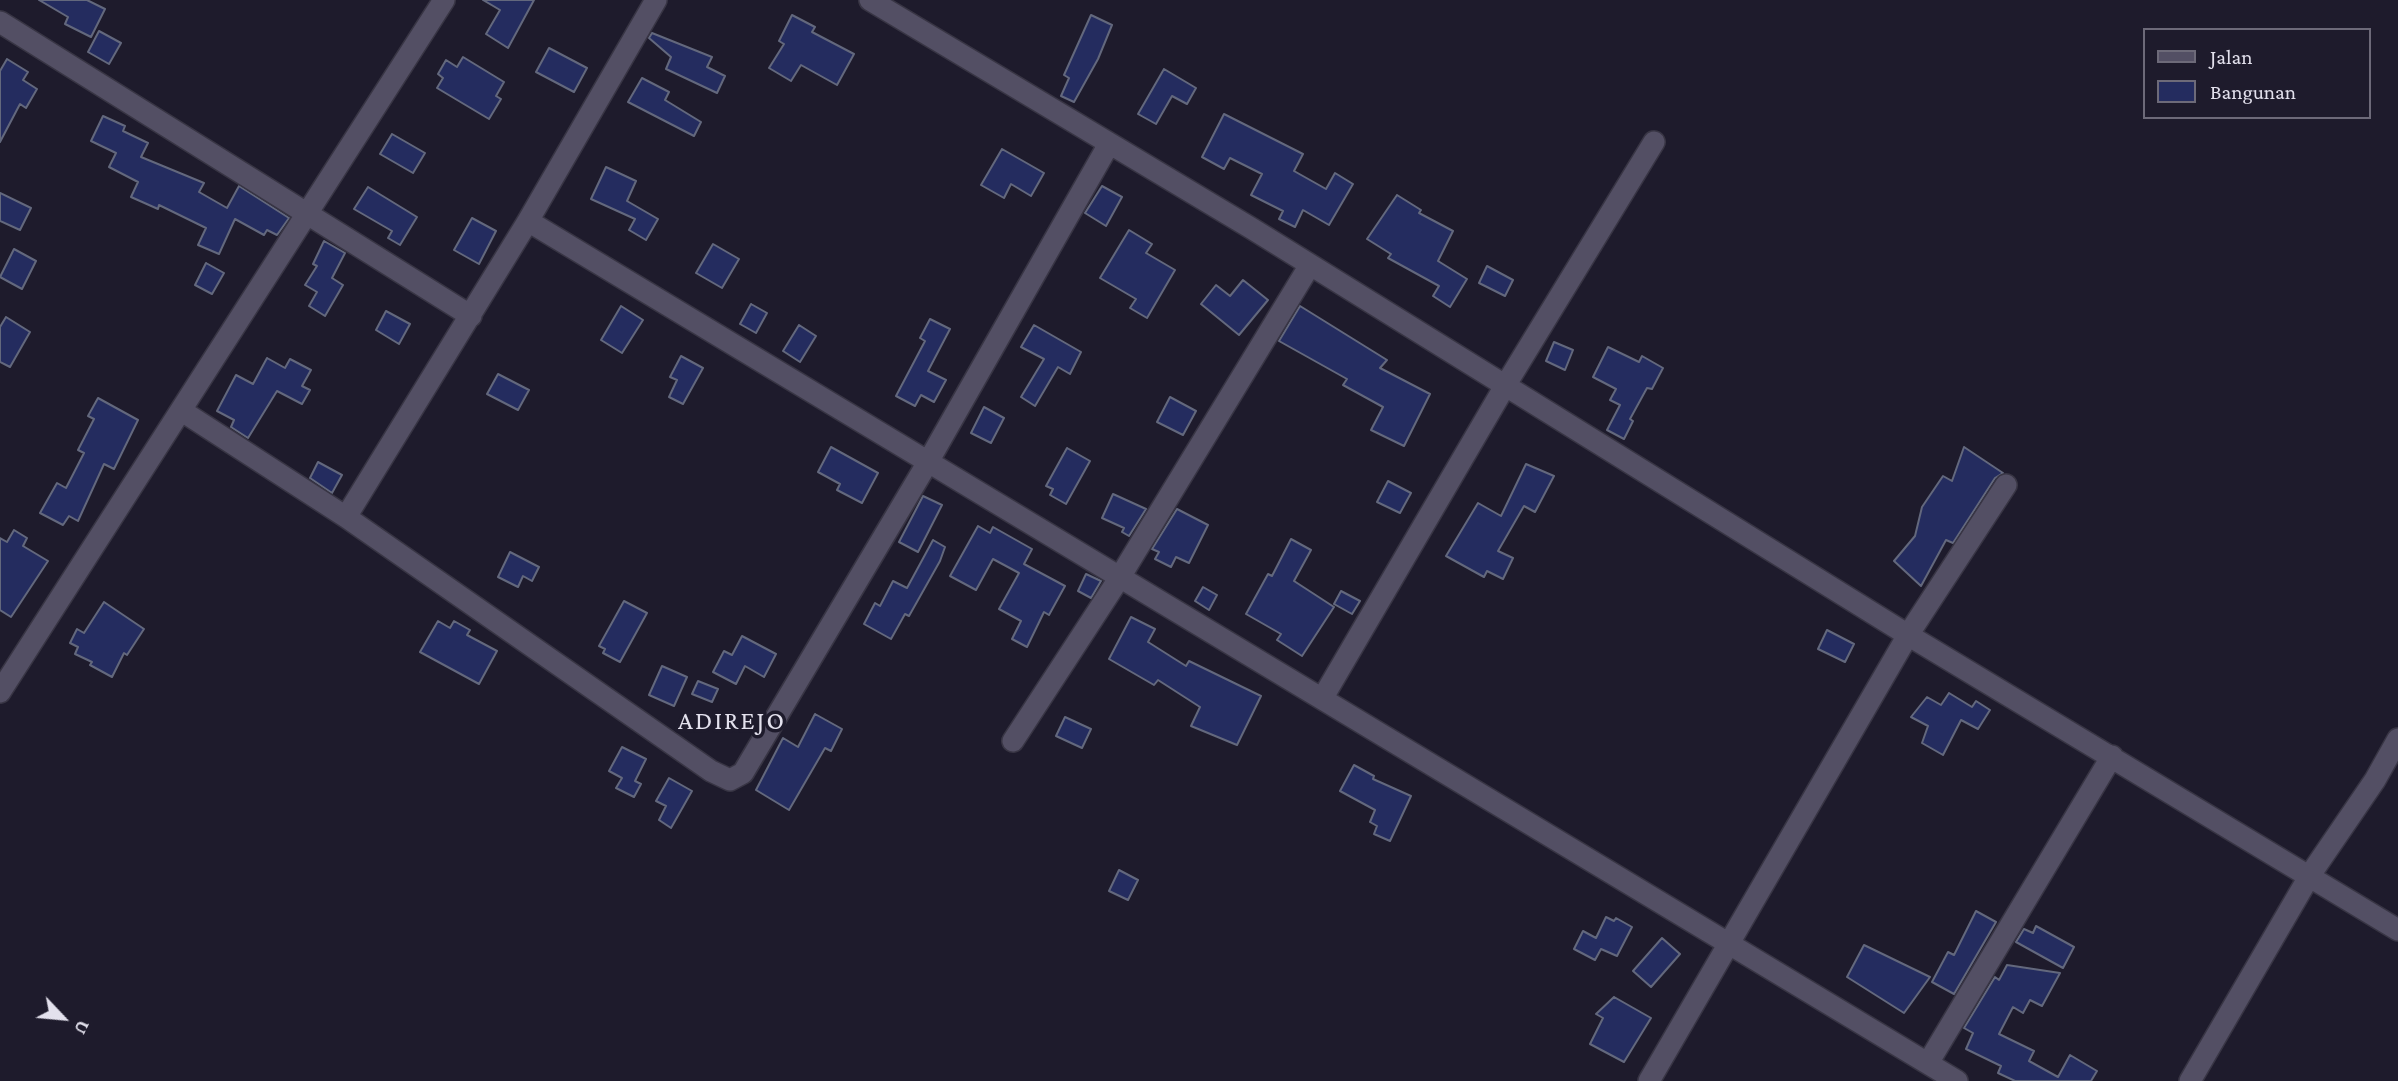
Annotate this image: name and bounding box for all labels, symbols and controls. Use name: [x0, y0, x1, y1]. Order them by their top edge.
legend: [2142, 28, 2370, 119]
text: Jalan: [2210, 45, 2252, 69]
text: Bangunan: [2210, 80, 2296, 104]
district label: ADIREJO: [679, 705, 785, 737]
north arrow: [28, 983, 98, 1053]
text: U: [70, 1017, 95, 1038]

